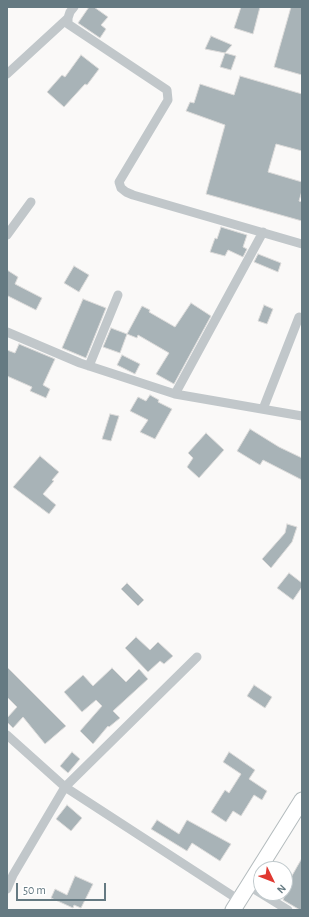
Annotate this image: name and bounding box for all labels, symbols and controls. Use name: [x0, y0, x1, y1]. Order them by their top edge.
north arrow: [253, 861, 293, 901]
scale bar: [18, 875, 108, 901]
text: N: [275, 882, 288, 895]
text: 50 m: [23, 884, 46, 896]

